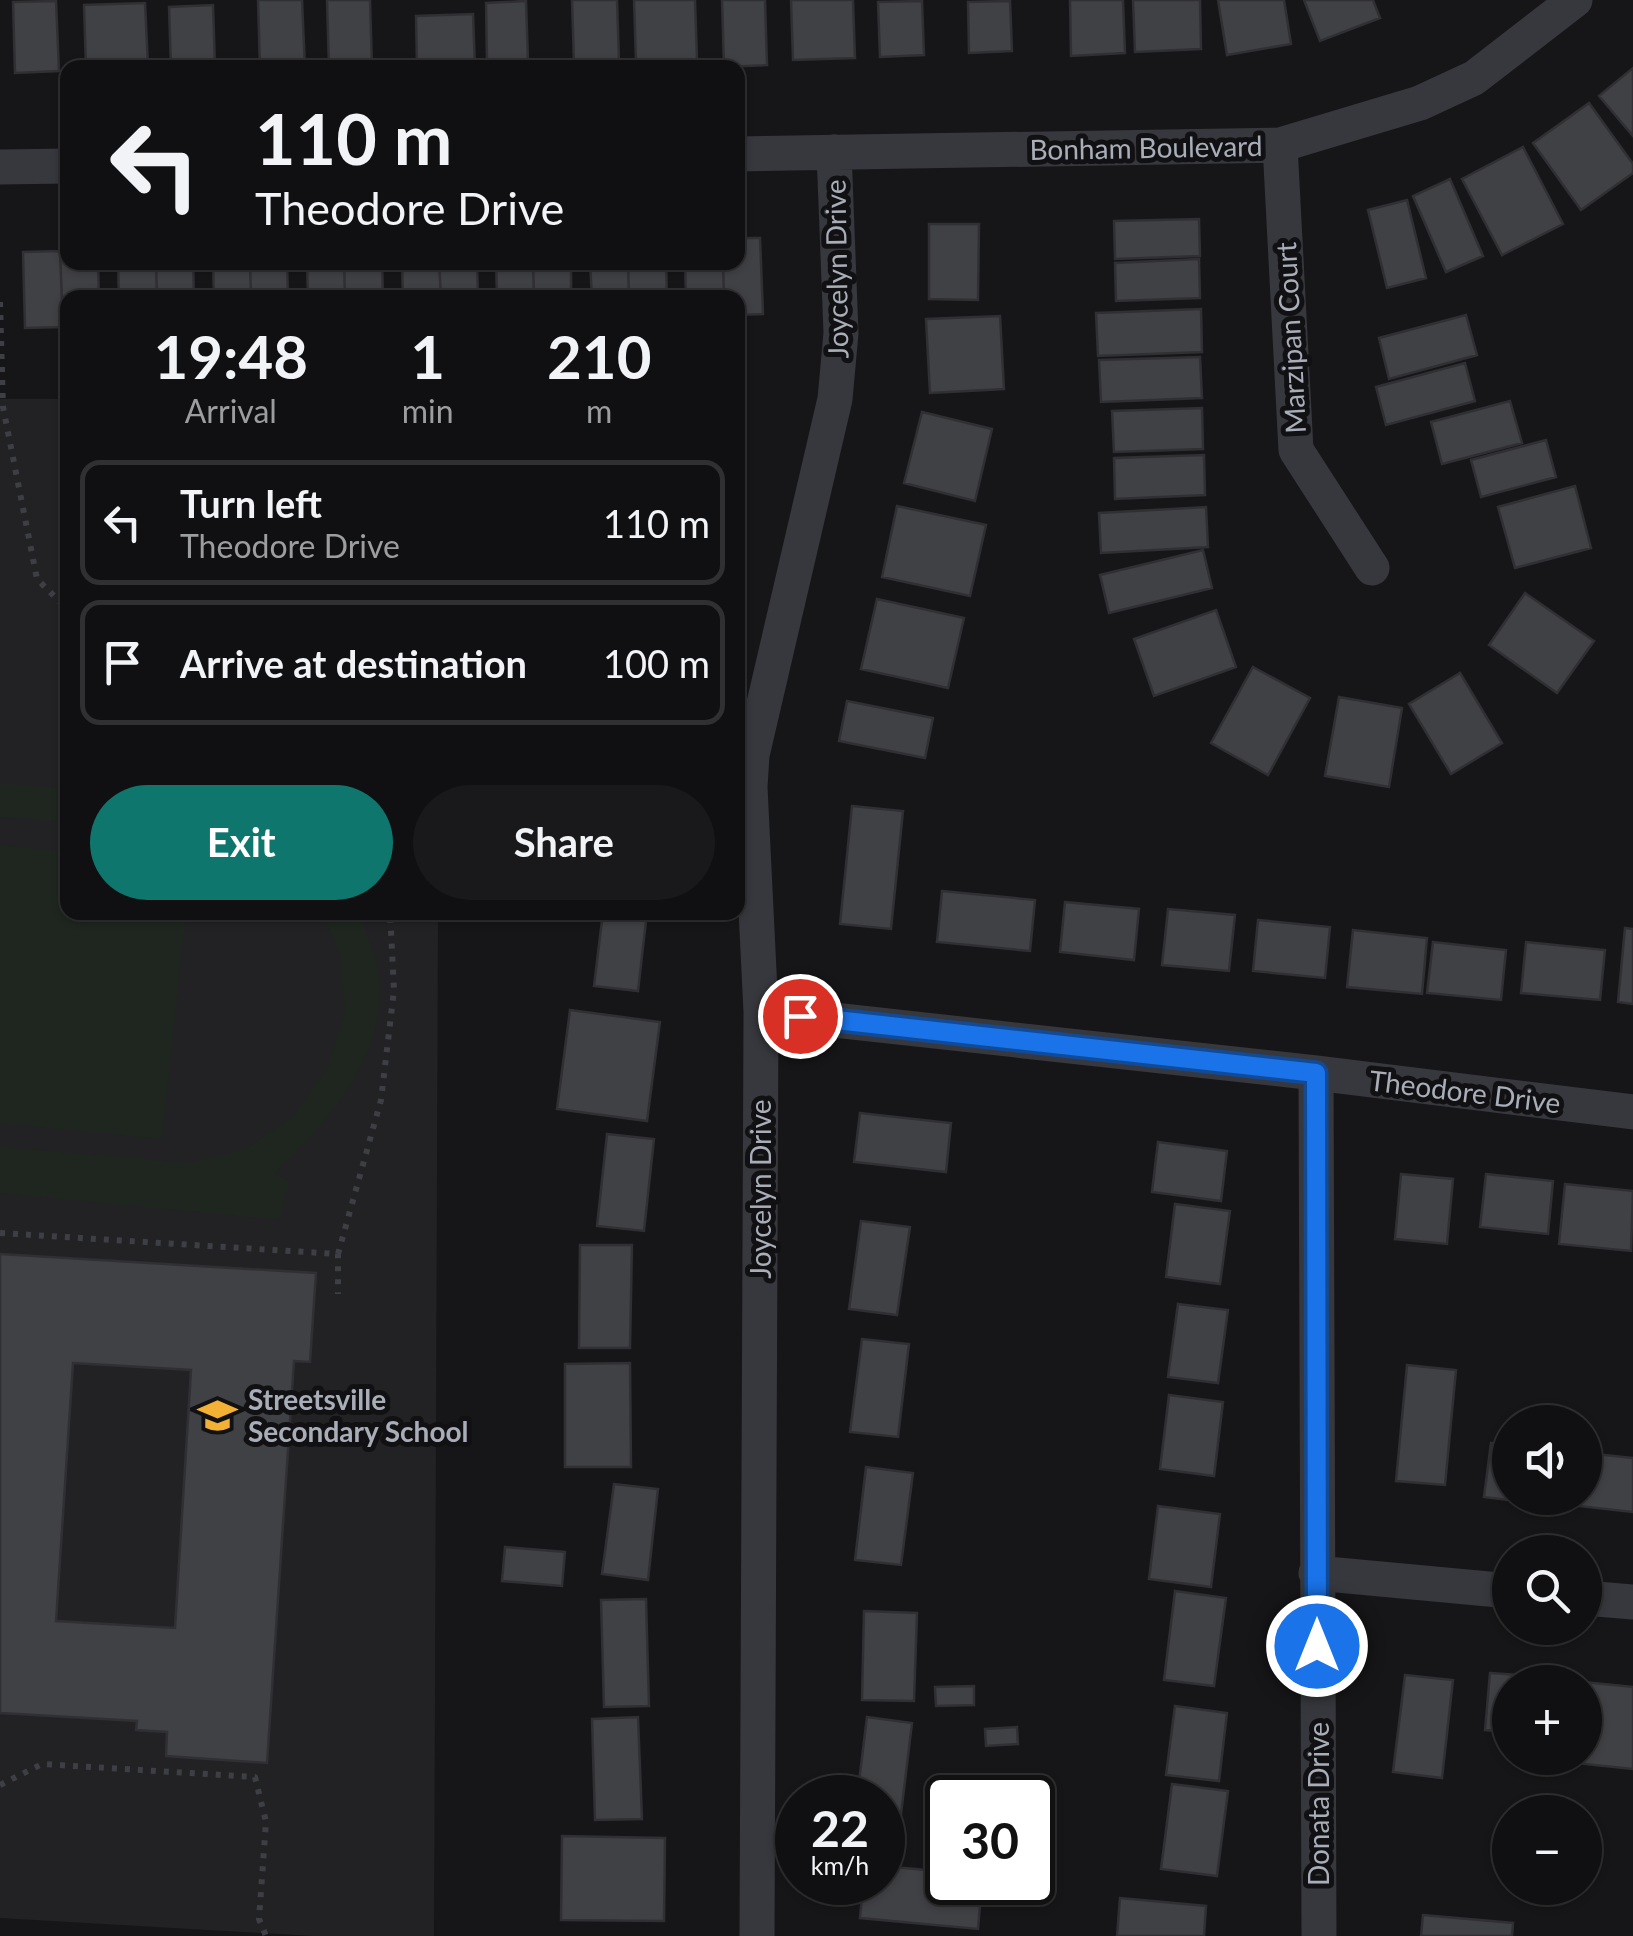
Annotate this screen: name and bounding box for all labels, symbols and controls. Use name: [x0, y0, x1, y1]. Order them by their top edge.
text: 110 m: [255, 96, 452, 180]
icon: left: [90, 100, 220, 230]
street label: Bonham Boulevard: [1029, 128, 1263, 166]
street label: Joycelyn Drive: [817, 179, 855, 359]
text: Theodore Drive: [255, 181, 564, 235]
street label: Marzipan Court: [1268, 241, 1312, 435]
text: 19:48: [154, 320, 308, 392]
text: 1: [410, 320, 445, 392]
text: 210: [547, 320, 651, 392]
text: Arrival: [185, 391, 277, 430]
text: min: [402, 391, 454, 430]
text: m: [586, 391, 612, 430]
text: Turn left: [180, 480, 322, 526]
icon: left: [95, 495, 150, 550]
text: 110 m: [603, 500, 710, 546]
text: Theodore Drive: [180, 526, 400, 565]
icon: arrive: [95, 635, 150, 690]
text: Arrive at destination: [180, 640, 527, 686]
text: 100 m: [603, 640, 710, 686]
button: Exit: [90, 785, 393, 900]
button: Share: [413, 785, 715, 900]
pin: [758, 974, 843, 1059]
icon: arrive: [773, 989, 828, 1044]
street label: Theodore Drive: [1367, 1062, 1563, 1120]
street label: Joycelyn Drive: [743, 1099, 777, 1279]
place label: Streetsville Secondary School: [248, 1382, 469, 1448]
school or university icon: Streetsville Secondary School: [197, 1394, 239, 1436]
map controls: [1492, 1405, 1602, 1905]
button: sound: [1492, 1405, 1602, 1515]
button: search: [1492, 1535, 1602, 1645]
position arrow: [1265, 1594, 1369, 1698]
button: +: [1492, 1665, 1602, 1775]
street label: Donata Drive: [1301, 1722, 1335, 1886]
speed limit sign: 30: [925, 1775, 1055, 1905]
button: −: [1492, 1795, 1602, 1905]
text: 22: [811, 1798, 869, 1858]
text: km/h: [811, 1850, 869, 1880]

